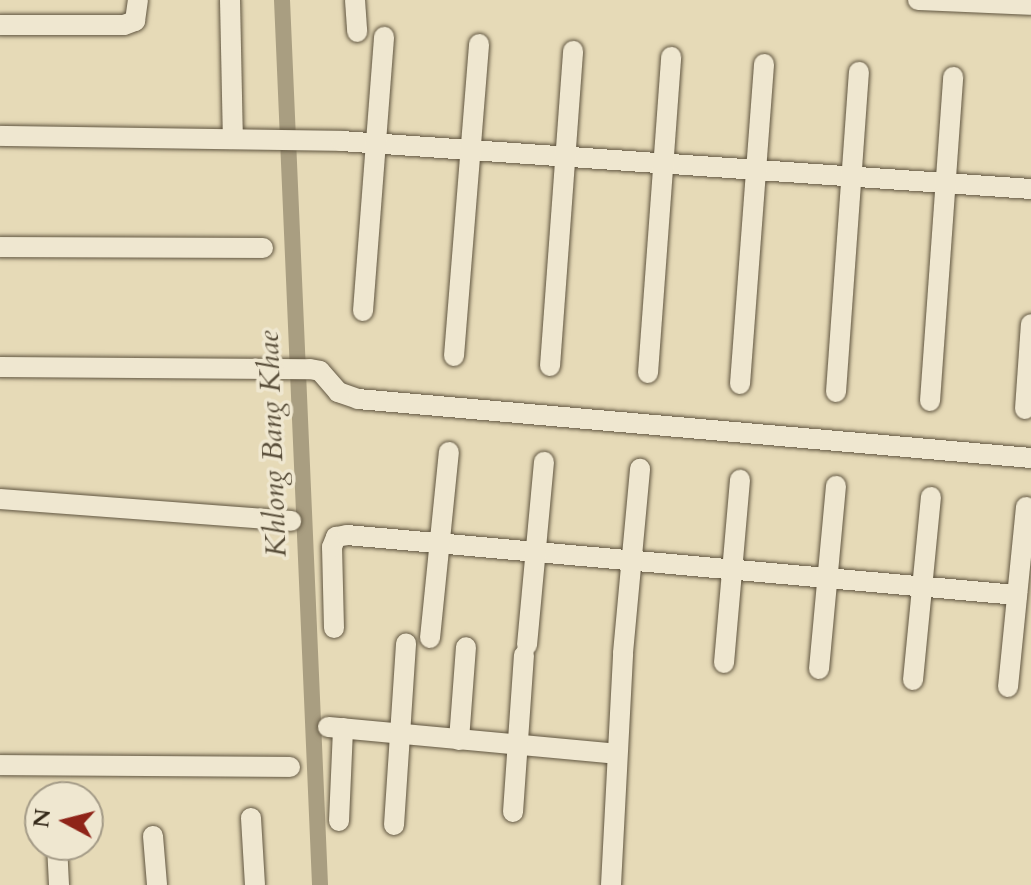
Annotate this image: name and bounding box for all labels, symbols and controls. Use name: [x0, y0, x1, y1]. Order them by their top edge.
water label: Khlong Bang Khae: [251, 330, 295, 558]
north arrow: [24, 781, 104, 861]
text: N: [26, 807, 58, 830]

